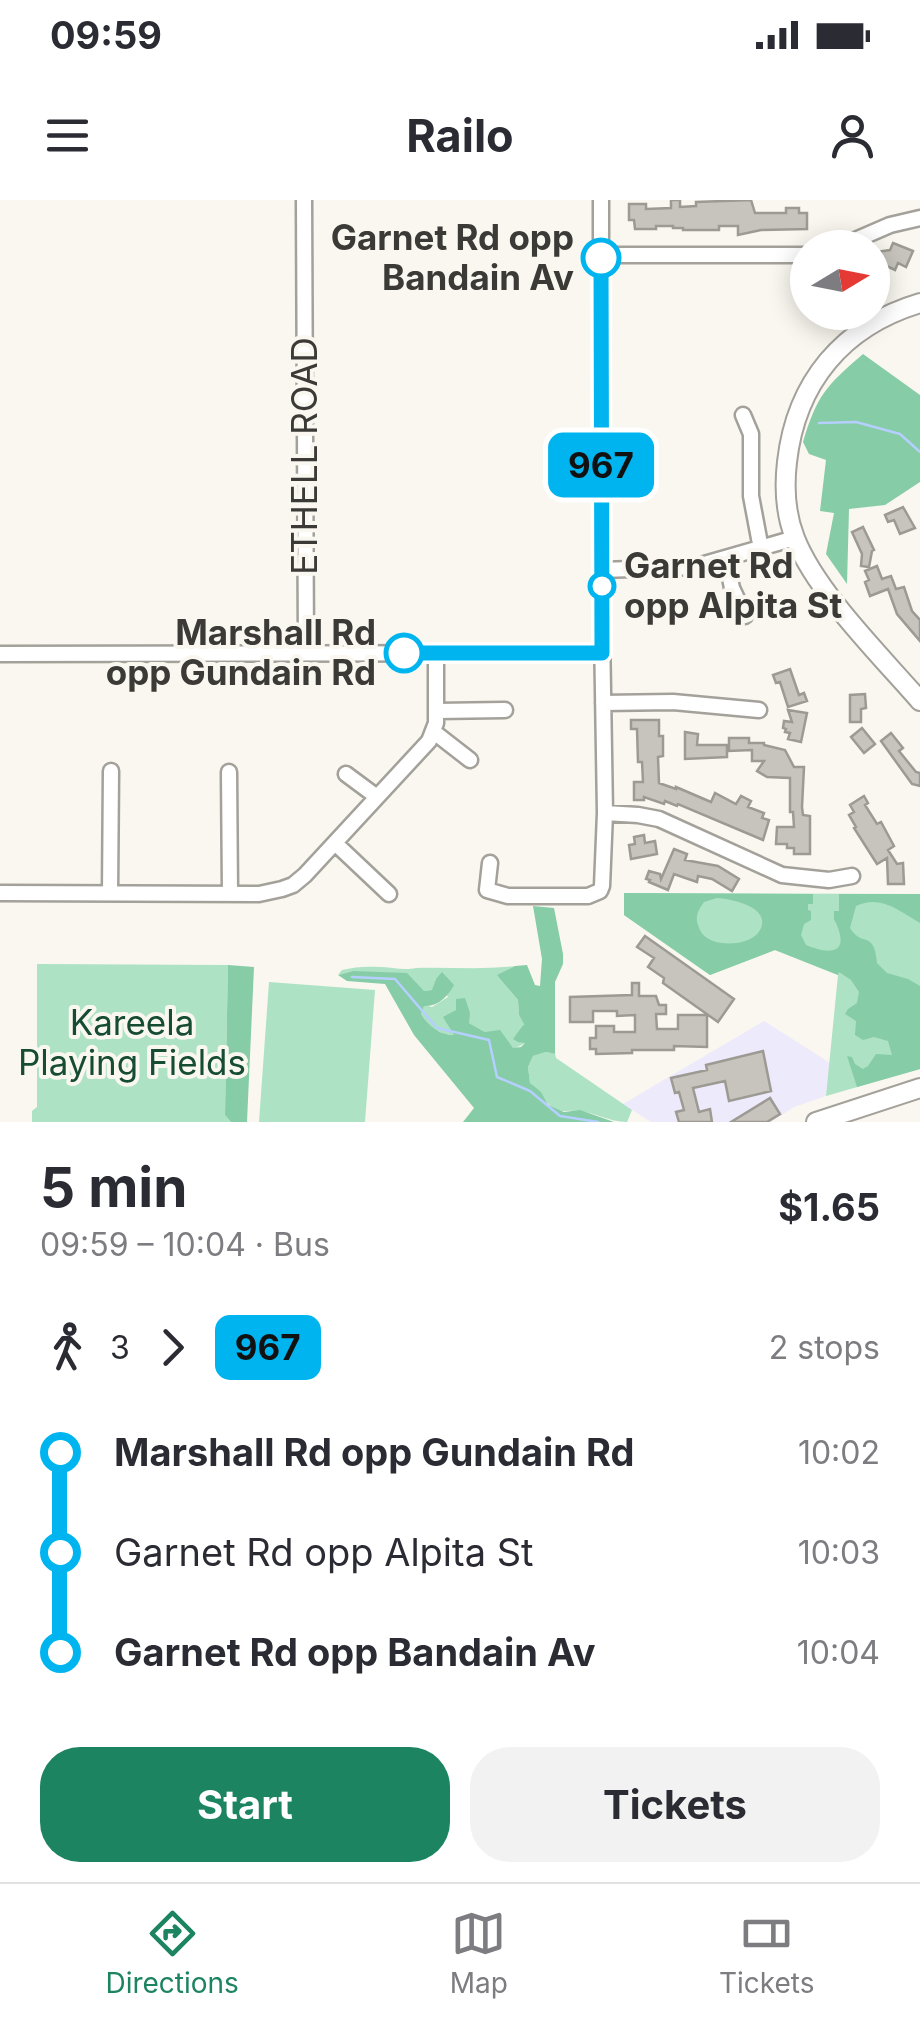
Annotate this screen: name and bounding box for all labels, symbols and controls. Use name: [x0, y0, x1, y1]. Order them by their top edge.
text: 09:59: [50, 12, 162, 58]
icon: menu: [40, 108, 95, 163]
text: Railo: [406, 108, 514, 163]
icon: person: [825, 108, 880, 163]
place label: Garnet Rd opp Bandain Av: [331, 216, 574, 298]
north arrow: [790, 230, 890, 330]
map controls: [790, 230, 890, 330]
marker: Garnet Rd opp Bandain Av: [582, 239, 620, 277]
street label: ETHELL ROAD: [283, 337, 325, 575]
line badge: 967: [544, 432, 658, 498]
text: 967: [568, 444, 634, 486]
place label: Garnet Rd opp Alpita St: [624, 544, 843, 626]
marker: Garnet Rd opp Alpita St: [589, 573, 615, 599]
place label: Marshall Rd opp Gundain Rd: [106, 611, 376, 693]
marker: Marshall Rd opp Gundain Rd: [385, 634, 423, 672]
park label: Kareela Playing Fields: [18, 1001, 246, 1083]
text: 5 min: [40, 1154, 188, 1220]
text: $1.65: [778, 1184, 880, 1230]
text: 09:59 – 10:04 · Bus: [40, 1225, 330, 1264]
icon: walk: [40, 1320, 95, 1375]
icon: forward: [145, 1320, 200, 1375]
text: 967: [235, 1326, 301, 1368]
text: 3: [110, 1328, 130, 1367]
text: 2 stops: [769, 1328, 880, 1367]
text: Marshall Rd opp Gundain Rd: [114, 1429, 634, 1475]
text: 10:02: [798, 1433, 880, 1472]
text: Garnet Rd opp Alpita St: [114, 1529, 534, 1575]
text: 10:03: [798, 1533, 880, 1572]
text: Garnet Rd opp Bandain Av: [114, 1629, 596, 1675]
text: 10:04: [797, 1633, 880, 1672]
button: Start: [40, 1747, 450, 1862]
button: Tickets: [470, 1747, 880, 1862]
tab: Directions: [105, 1906, 239, 2000]
tab: Map: [450, 1906, 508, 2000]
tab: Tickets: [719, 1906, 815, 2000]

